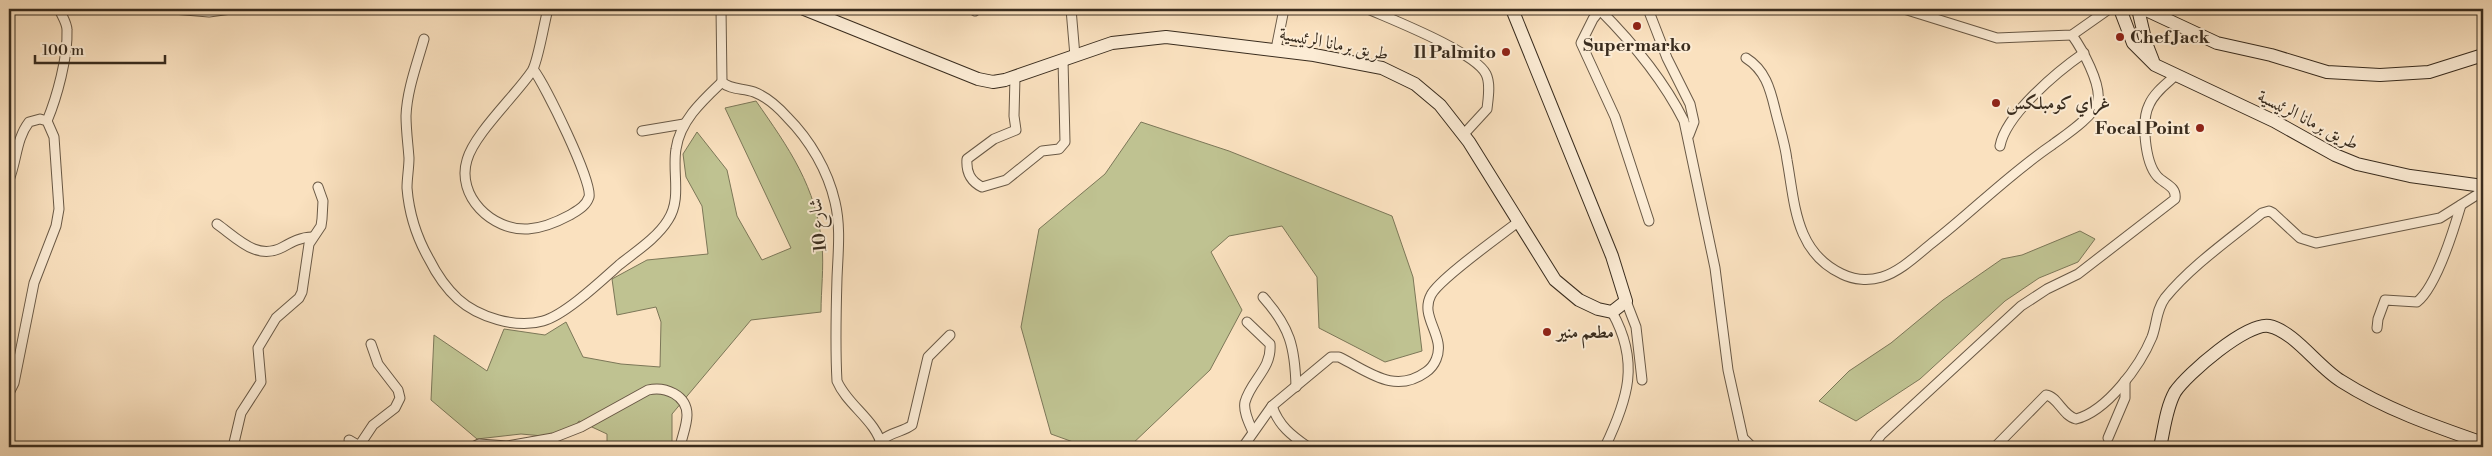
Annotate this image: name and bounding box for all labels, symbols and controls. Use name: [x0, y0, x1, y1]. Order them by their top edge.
marker: Supermarko: [1631, 20, 1643, 32]
street label: طريق برمانا الرئيسية: [1277, 22, 1391, 66]
place label: Chef Jack: [2130, 26, 2211, 49]
marker: Chef Jack: [2114, 31, 2126, 43]
scale bar: [35, 32, 165, 64]
place label: Supermarko: [1583, 34, 1691, 57]
text: 100 m: [42, 41, 84, 60]
place label: Il Palmito: [1414, 41, 1496, 64]
marker: Il Palmito: [1500, 46, 1512, 58]
street label: طريق برمانا الرئيسية: [2253, 85, 2363, 155]
place label: غراي كومبلكس: [2006, 92, 2110, 118]
marker: غراي كومبلكس: [1990, 97, 2002, 109]
place label: Focal Point: [2095, 117, 2191, 140]
marker: Focal Point: [2194, 122, 2206, 134]
street label: شارع 10: [804, 197, 835, 253]
place label: مطعم منير: [1555, 321, 1614, 349]
marker: مطعم منير: [1541, 326, 1553, 338]

